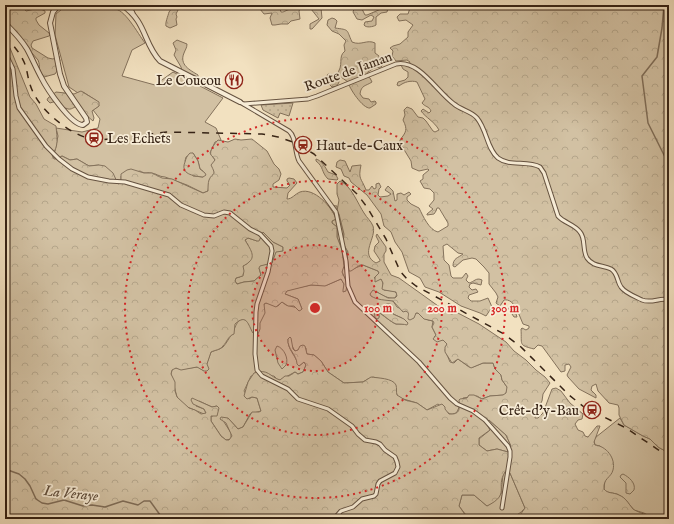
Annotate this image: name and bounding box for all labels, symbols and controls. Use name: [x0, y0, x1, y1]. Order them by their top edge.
street label: Route de Jaman: [302, 48, 395, 96]
restaurant icon: Le Coucou: [224, 70, 244, 90]
place label: Le Coucou: [156, 72, 221, 90]
station icon: Les Echets: [84, 128, 104, 148]
place label: Les Echets: [107, 130, 171, 148]
station icon: Haut-de-Caux: [293, 135, 313, 155]
place label: Haut-de-Caux: [316, 137, 403, 155]
centre of rings: [308, 301, 322, 315]
text: 100 m: [364, 301, 393, 316]
text: 200 m: [427, 301, 457, 316]
text: 300 m: [491, 301, 520, 316]
station icon: Crêt-d'y-Bau: [582, 400, 602, 420]
place label: Crêt-d'y-Bau: [499, 402, 579, 420]
water label: La Veraye: [42, 481, 99, 506]

